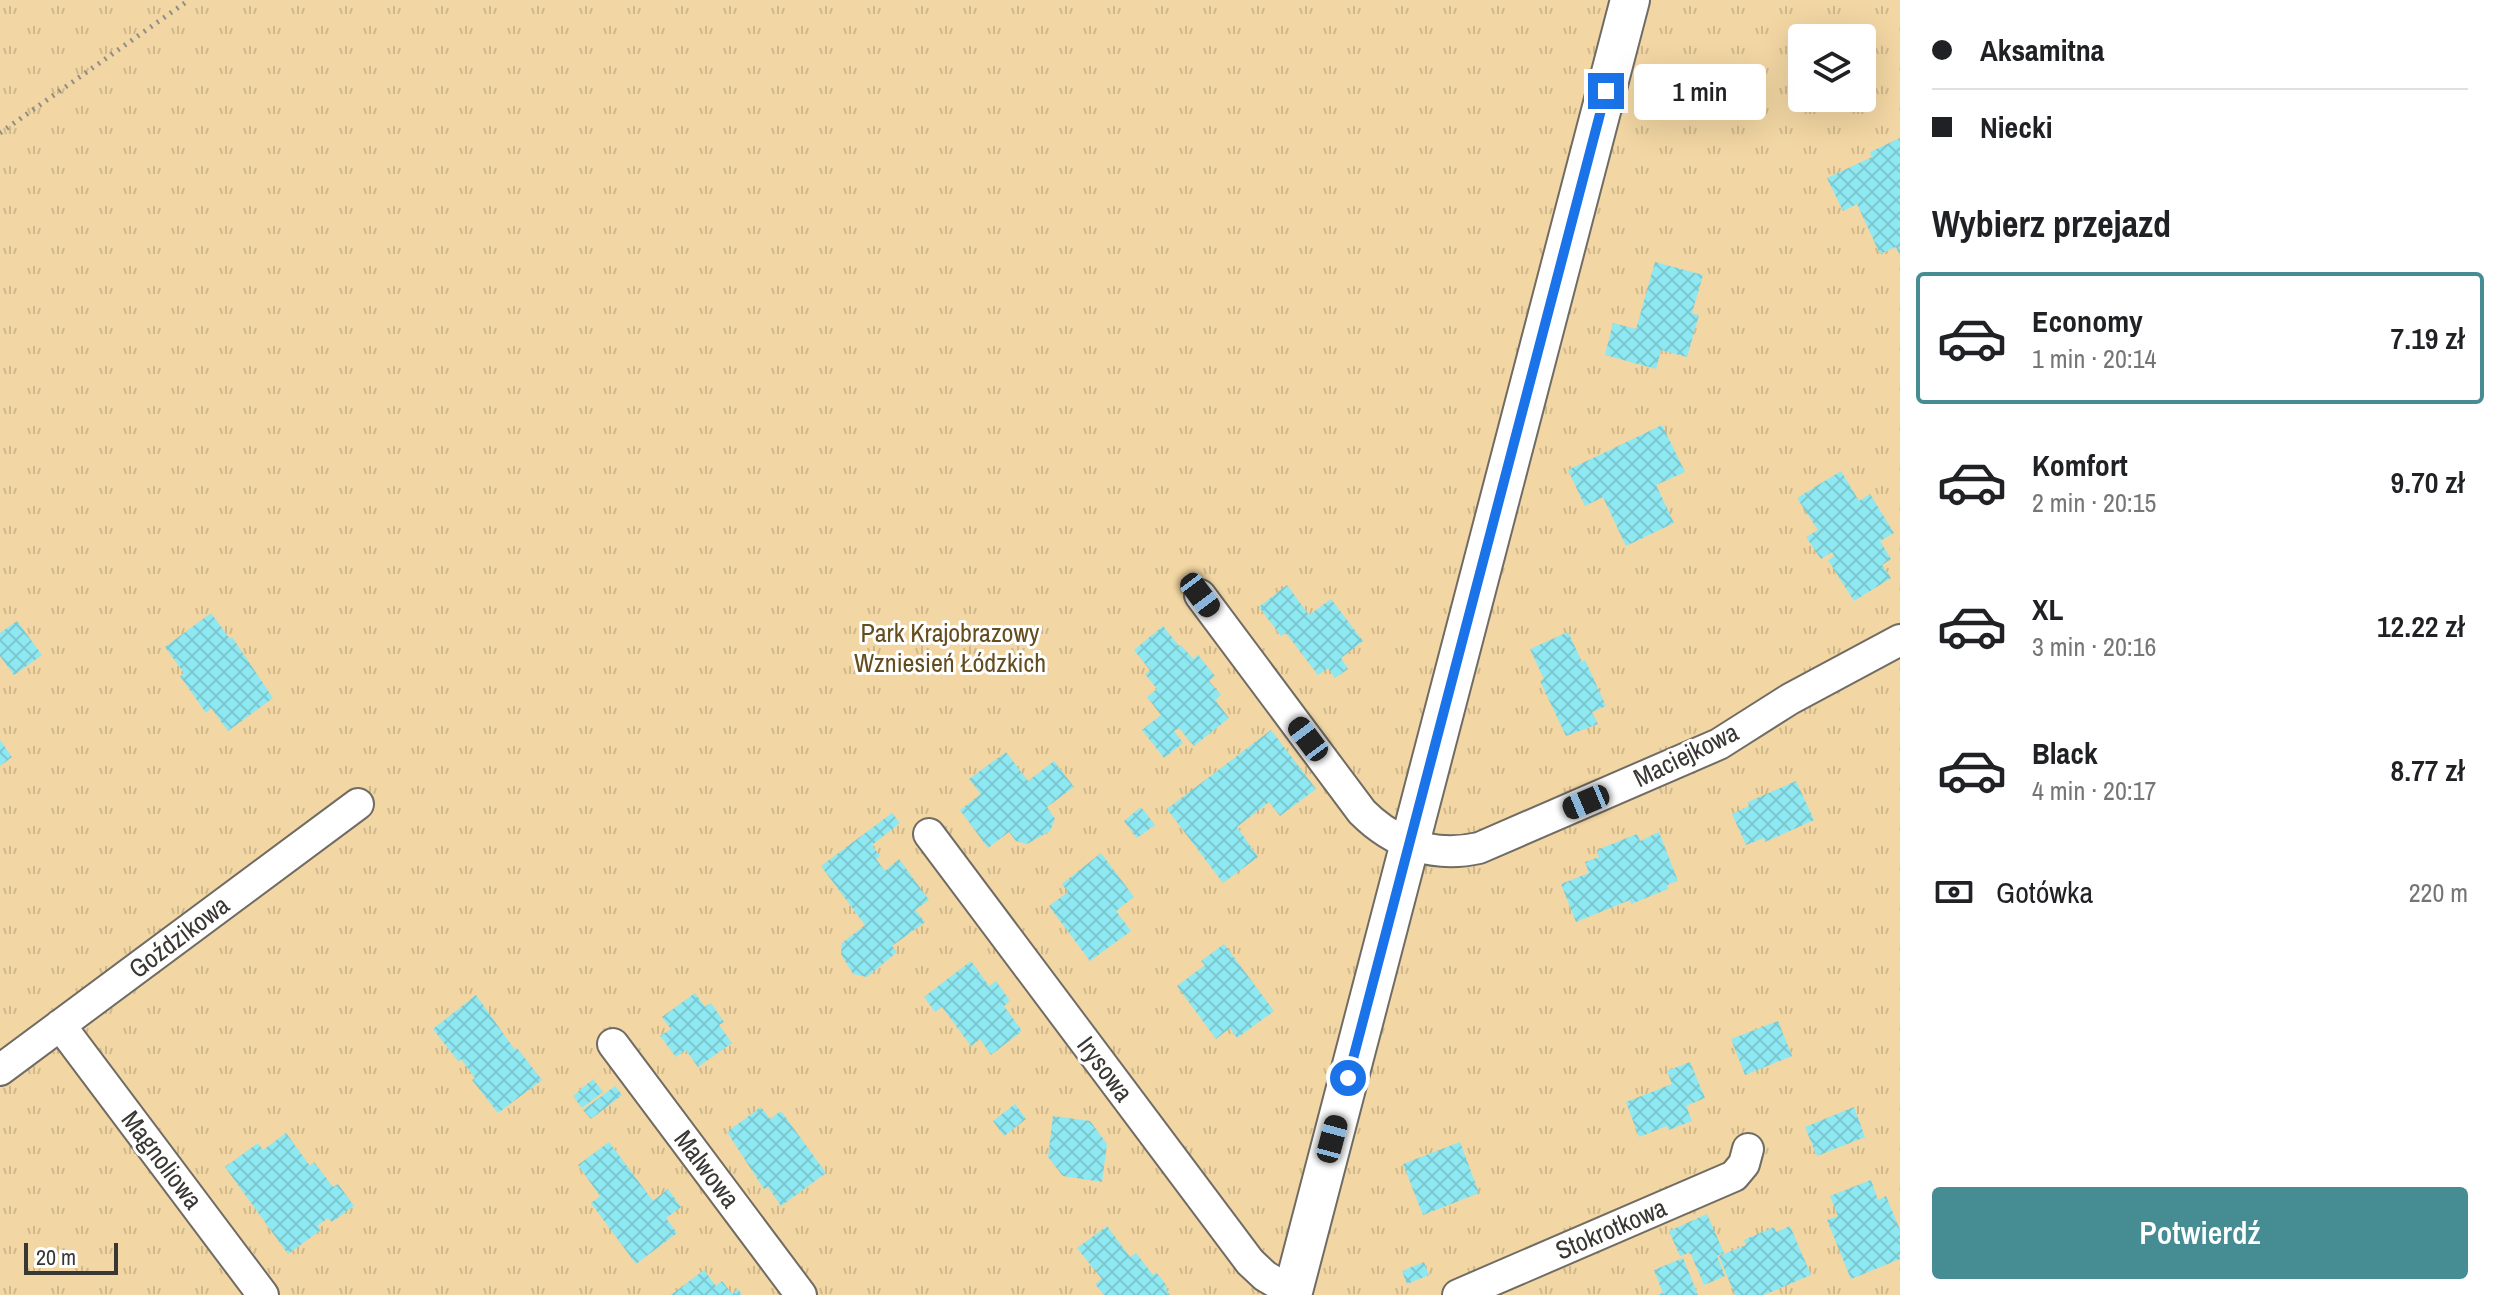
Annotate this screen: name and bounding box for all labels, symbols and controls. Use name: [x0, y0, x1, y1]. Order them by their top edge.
map controls: [1788, 24, 1876, 112]
button: layers: [1788, 24, 1876, 112]
text: Aksamitna: [1980, 30, 2104, 70]
callout: 1 min: [1634, 63, 1766, 119]
route end: [1588, 73, 1624, 109]
text: 1 min: [1673, 74, 1727, 109]
text: Niecki: [1980, 107, 2052, 147]
text: Wybierz przejazd: [1932, 200, 2171, 248]
text: Economy: [2032, 301, 2143, 341]
icon: car: [1936, 302, 2008, 374]
text: 7.19 zł: [2391, 318, 2464, 358]
text: 1 min · 20:14: [2032, 341, 2156, 376]
text: Komfort: [2032, 445, 2128, 485]
icon: car: [1936, 446, 2008, 518]
text: 9.70 zł: [2391, 462, 2464, 502]
text: 2 min · 20:15: [2032, 485, 2156, 520]
car: [1176, 569, 1224, 621]
text: XL: [2032, 589, 2063, 629]
icon: car: [1936, 590, 2008, 662]
text: 12.22 zł: [2377, 606, 2464, 646]
park label: Park Krajobrazowy Wzniesień Łódzkich: [854, 615, 1046, 680]
text: 3 min · 20:16: [2032, 629, 2156, 664]
car: [1284, 713, 1332, 765]
street label: Maciejkowa: [1628, 714, 1744, 795]
text: Black: [2032, 733, 2098, 773]
icon: car: [1936, 734, 2008, 806]
text: 8.77 zł: [2391, 750, 2464, 790]
text: 4 min · 20:17: [2032, 773, 2156, 808]
car: [1559, 782, 1613, 822]
icon: cash: [1932, 870, 1976, 914]
text: Gotówka: [1996, 872, 2093, 912]
text: 220 m: [2409, 875, 2468, 910]
street label: Goździkowa: [121, 887, 236, 986]
street label: Irysowa: [1069, 1029, 1142, 1109]
route start: [1330, 1060, 1366, 1096]
street label: Magnoliowa: [114, 1103, 211, 1216]
car: [1314, 1113, 1350, 1165]
street label: Malwowa: [667, 1123, 748, 1215]
button: Potwierdź: [1932, 1187, 2468, 1279]
street label: Stokrotkowa: [1550, 1189, 1672, 1268]
scale bar: [24, 1239, 118, 1275]
text: 20 m: [36, 1242, 76, 1272]

